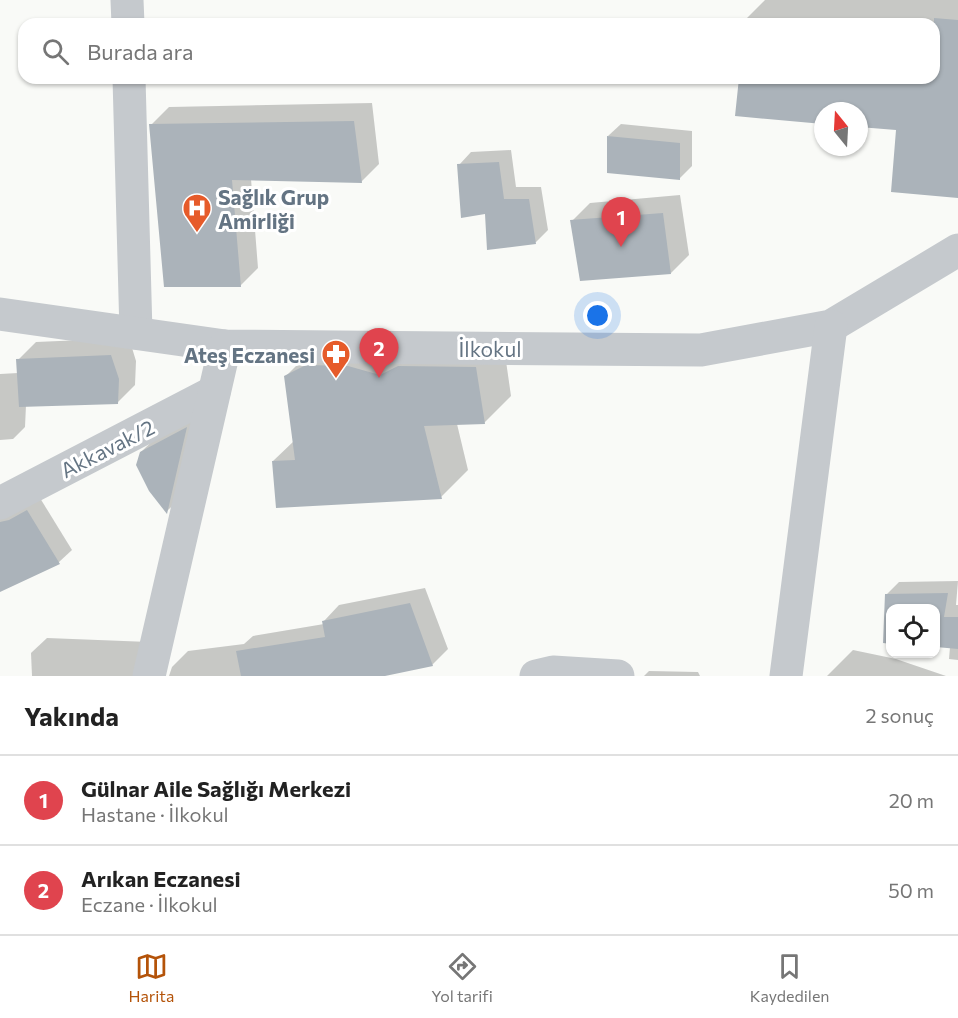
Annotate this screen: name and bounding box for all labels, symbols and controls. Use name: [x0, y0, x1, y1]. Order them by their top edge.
search box: [18, 18, 940, 84]
icon: search: [39, 35, 72, 68]
text: Burada ara: [87, 38, 194, 65]
north arrow: [814, 102, 868, 156]
place label: Sağlık Grup Amirliği: [218, 184, 329, 233]
hospital icon: Sağlık Grup Amirliği: [181, 192, 213, 234]
pin: 1: [602, 198, 640, 247]
your location: [583, 301, 612, 330]
pin: 2: [360, 328, 398, 378]
street label: İlkokul: [458, 336, 522, 361]
pharmacy icon: Ateş Eczanesi: [320, 338, 352, 380]
place label: Ateş Eczanesi: [184, 342, 315, 367]
street label: Akkavak/2: [56, 414, 158, 482]
map controls: [886, 604, 940, 658]
button: locate: [886, 604, 940, 658]
text: Yakında: [24, 700, 119, 731]
text: 2 sonuç: [866, 703, 934, 727]
text: Gülnar Aile Sağlığı Merkezi: [81, 775, 351, 802]
text: 1: [39, 788, 48, 812]
text: 20 m: [889, 788, 934, 812]
text: Hastane · İlkokul: [81, 802, 229, 826]
text: Arıkan Eczanesi: [81, 865, 241, 892]
text: 2: [38, 878, 49, 902]
text: 50 m: [888, 878, 934, 902]
text: Eczane · İlkokul: [81, 892, 218, 916]
tab: Harita: [129, 950, 174, 1005]
tab: Yol tarifi: [431, 950, 493, 1005]
tab: Kaydedilen: [750, 950, 830, 1005]

